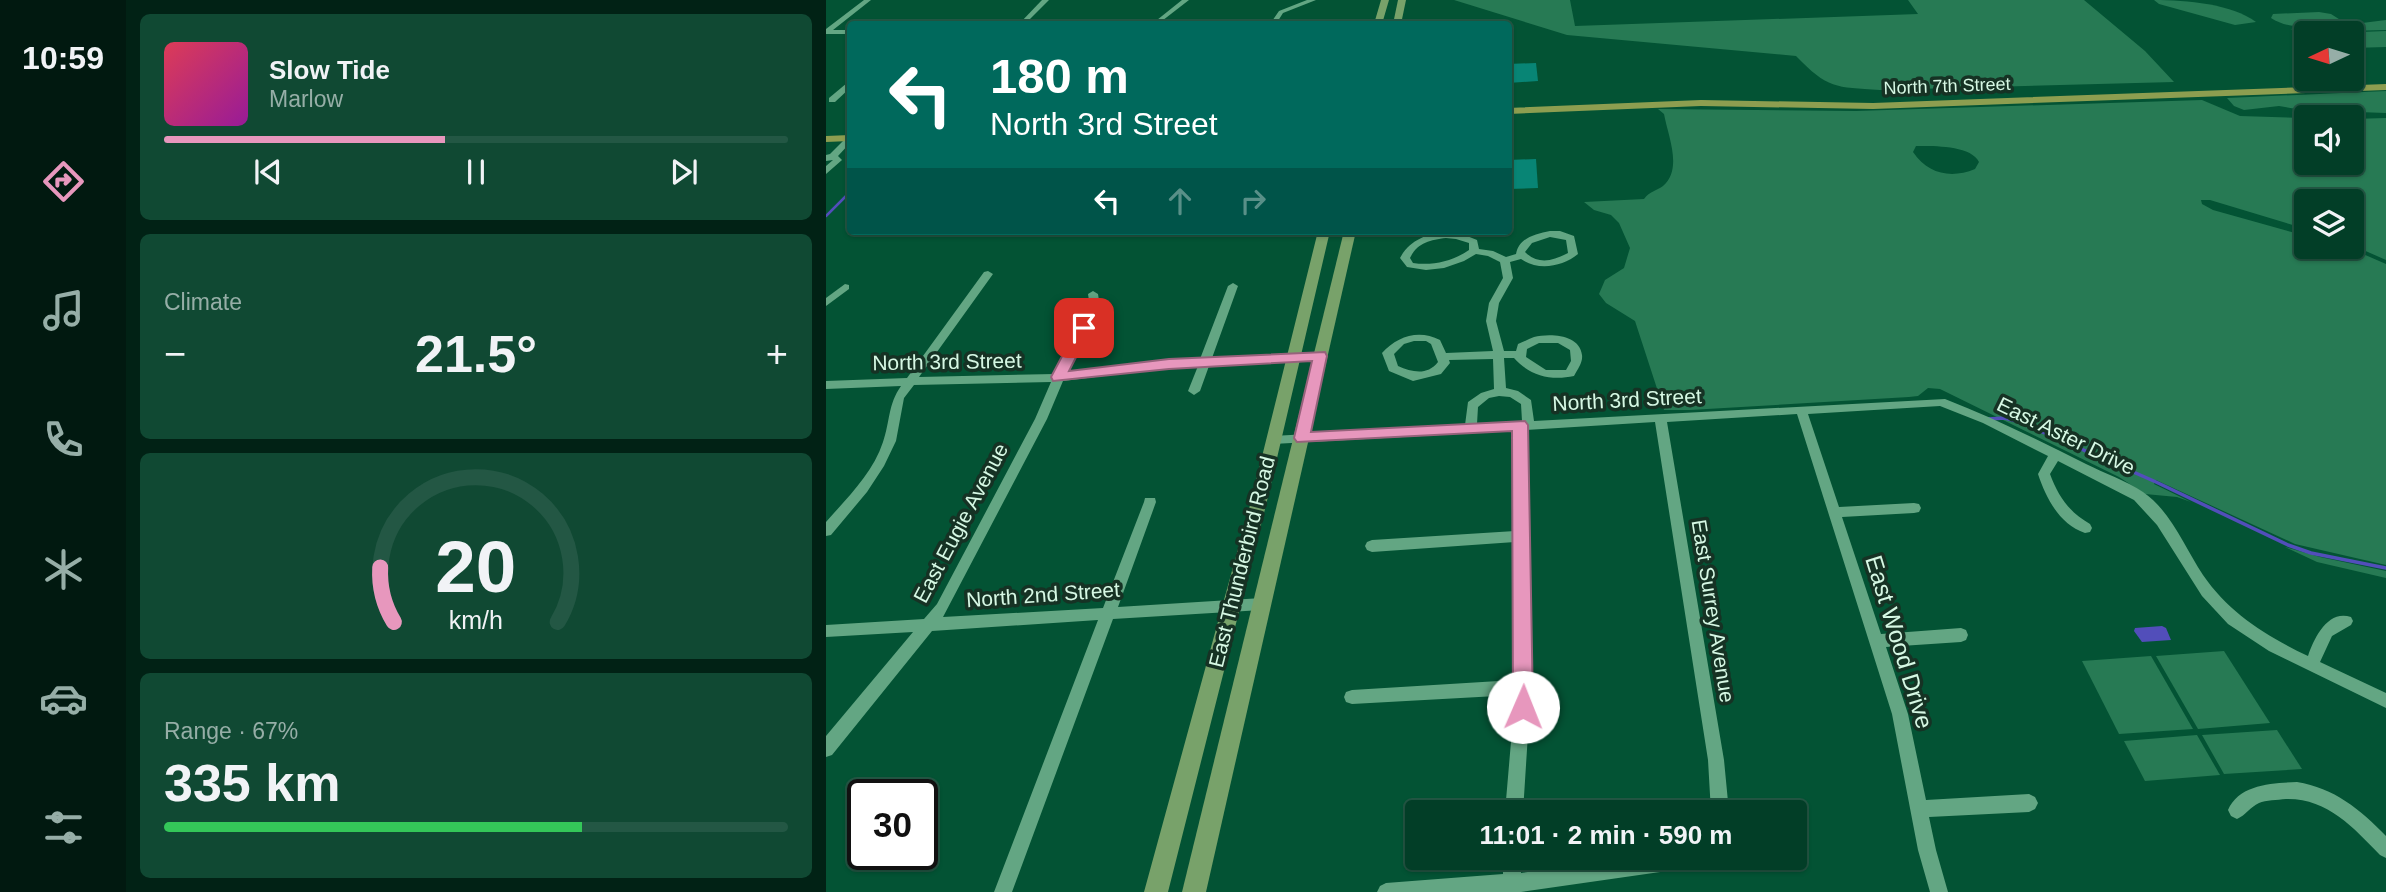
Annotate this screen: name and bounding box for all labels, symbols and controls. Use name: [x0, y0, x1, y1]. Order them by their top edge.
north arrow: [2294, 21, 2364, 91]
map controls: [2294, 21, 2364, 259]
text: 10:59: [22, 40, 104, 76]
icon: left: [875, 49, 966, 140]
text: 180 m: [990, 49, 1129, 103]
text: Slow Tide: [269, 55, 390, 85]
street label: North 7th Street: [1883, 74, 2011, 98]
text: Marlow: [269, 86, 343, 112]
button: sound: [2294, 105, 2364, 175]
text: North 3rd Street: [990, 106, 1218, 142]
icon: previous: [249, 153, 287, 191]
icon: pause: [457, 153, 495, 191]
icon: next: [665, 153, 703, 191]
icon: directions: [39, 157, 88, 206]
icon: left: [1088, 182, 1126, 220]
icon: ahead: [1161, 182, 1199, 220]
icon: right: [1234, 182, 1272, 220]
button: layers: [2294, 189, 2364, 259]
icon: music: [39, 286, 88, 335]
text: Climate: [164, 289, 242, 315]
pin: [1054, 298, 1114, 358]
icon: arrive: [1065, 309, 1103, 347]
text: 21.5°: [415, 325, 537, 383]
text: −: [164, 333, 186, 375]
text: +: [766, 333, 788, 375]
street label: North 3rd Street: [872, 349, 1022, 374]
street label: North 3rd Street: [1552, 384, 1702, 415]
street label: East Aster Drive: [1994, 392, 2139, 479]
icon: phone: [39, 415, 88, 464]
street label: East Eugie Avenue: [909, 439, 1012, 606]
street label: East Thunderbird Road: [1204, 454, 1279, 670]
street label: East Surrey Avenue: [1688, 518, 1739, 704]
text: 20: [436, 526, 516, 607]
icon: climate: [39, 545, 88, 594]
street label: East Wood Drive: [1860, 552, 1939, 732]
street label: North 2nd Street: [965, 578, 1121, 611]
text: km/h: [449, 606, 503, 634]
position arrow: [1486, 670, 1560, 744]
icon: car: [39, 674, 88, 723]
text: Range · 67%: [164, 718, 298, 744]
text: 335 km: [164, 754, 340, 812]
speed limit sign: 30: [847, 779, 938, 870]
icon: filters: [39, 803, 88, 852]
text: 11:01 · 2 min · 590 m: [1480, 820, 1732, 850]

